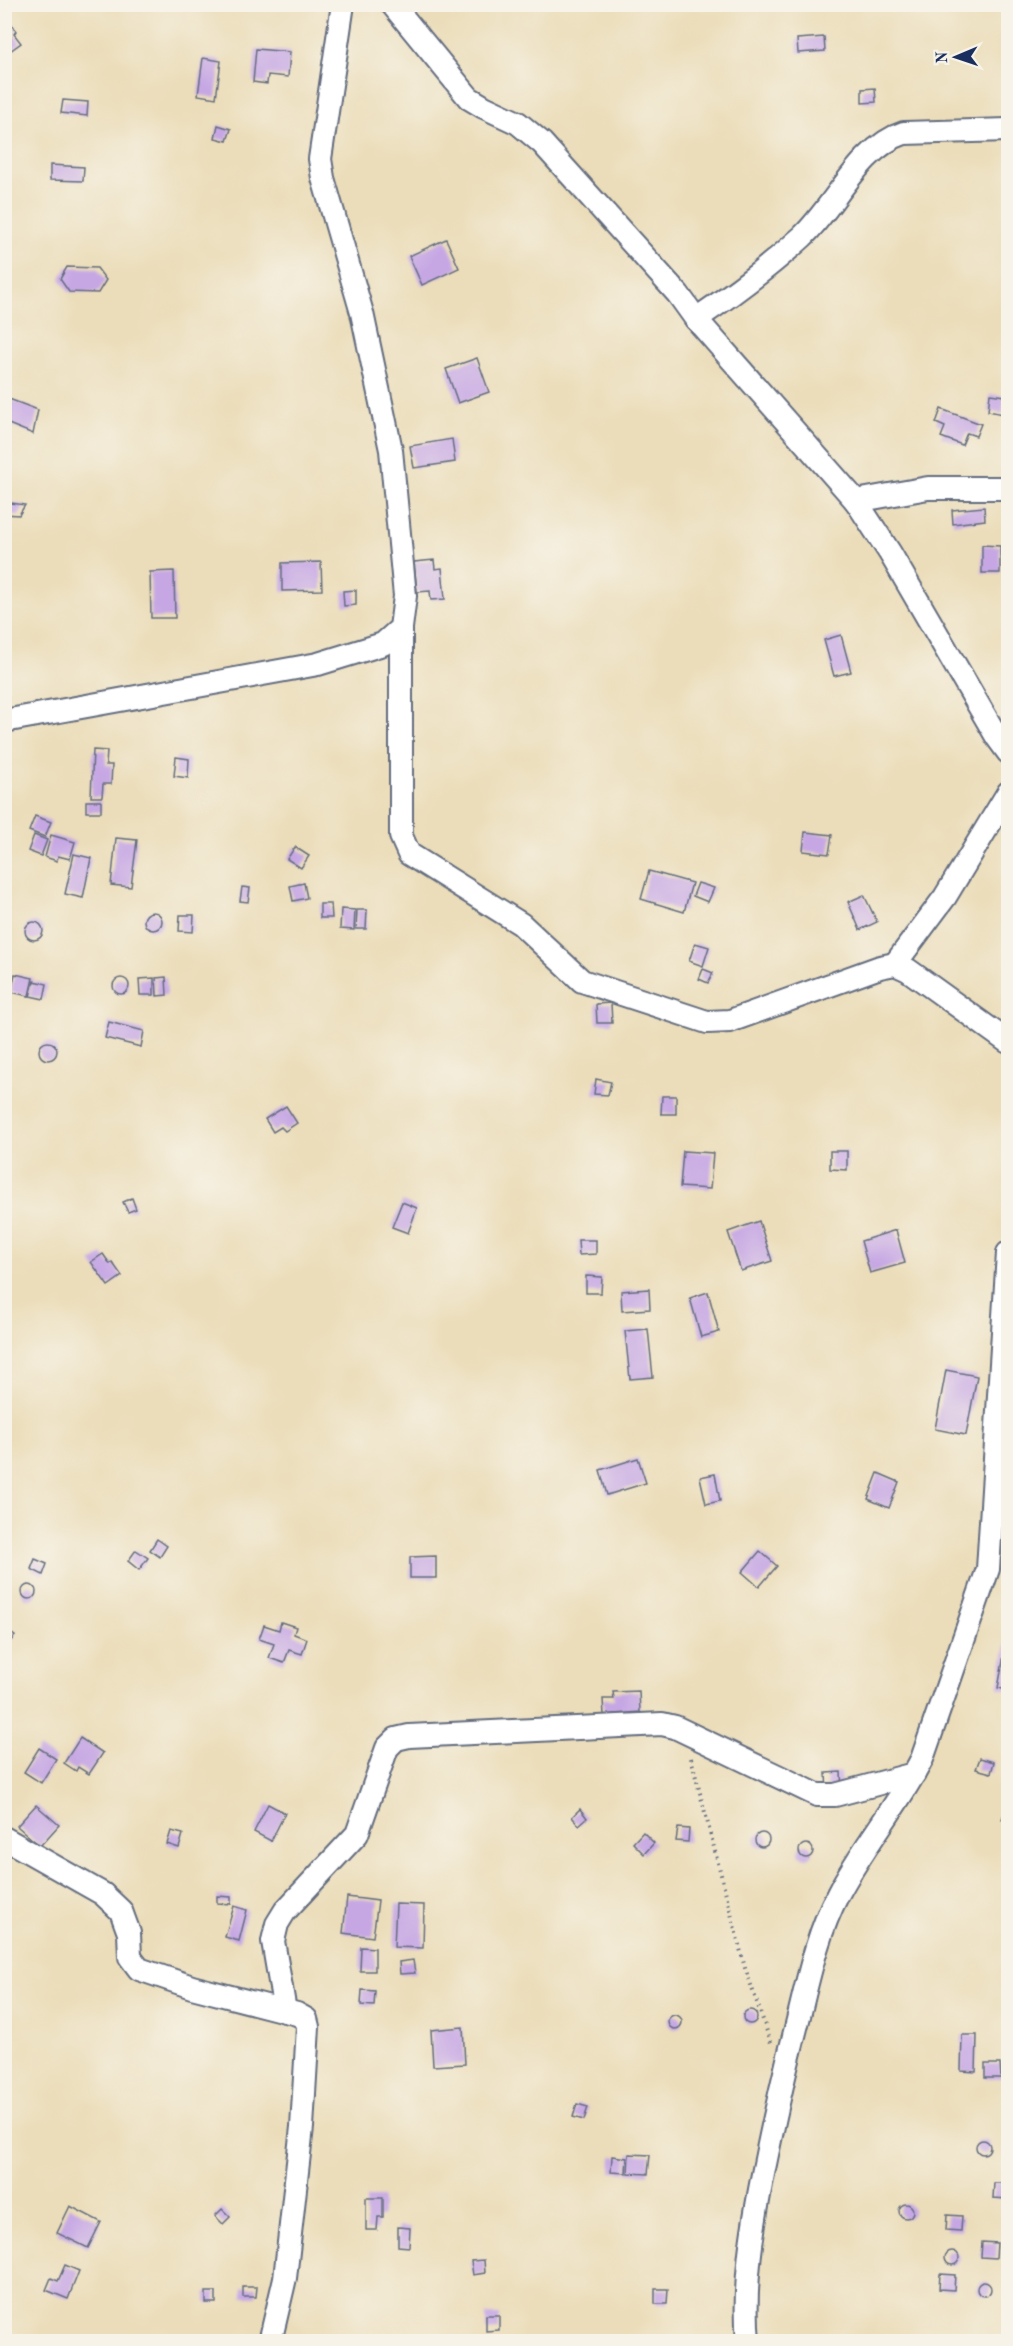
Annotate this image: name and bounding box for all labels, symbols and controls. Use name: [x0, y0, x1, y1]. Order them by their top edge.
north arrow: [926, 27, 986, 87]
text: N: [935, 50, 951, 64]

